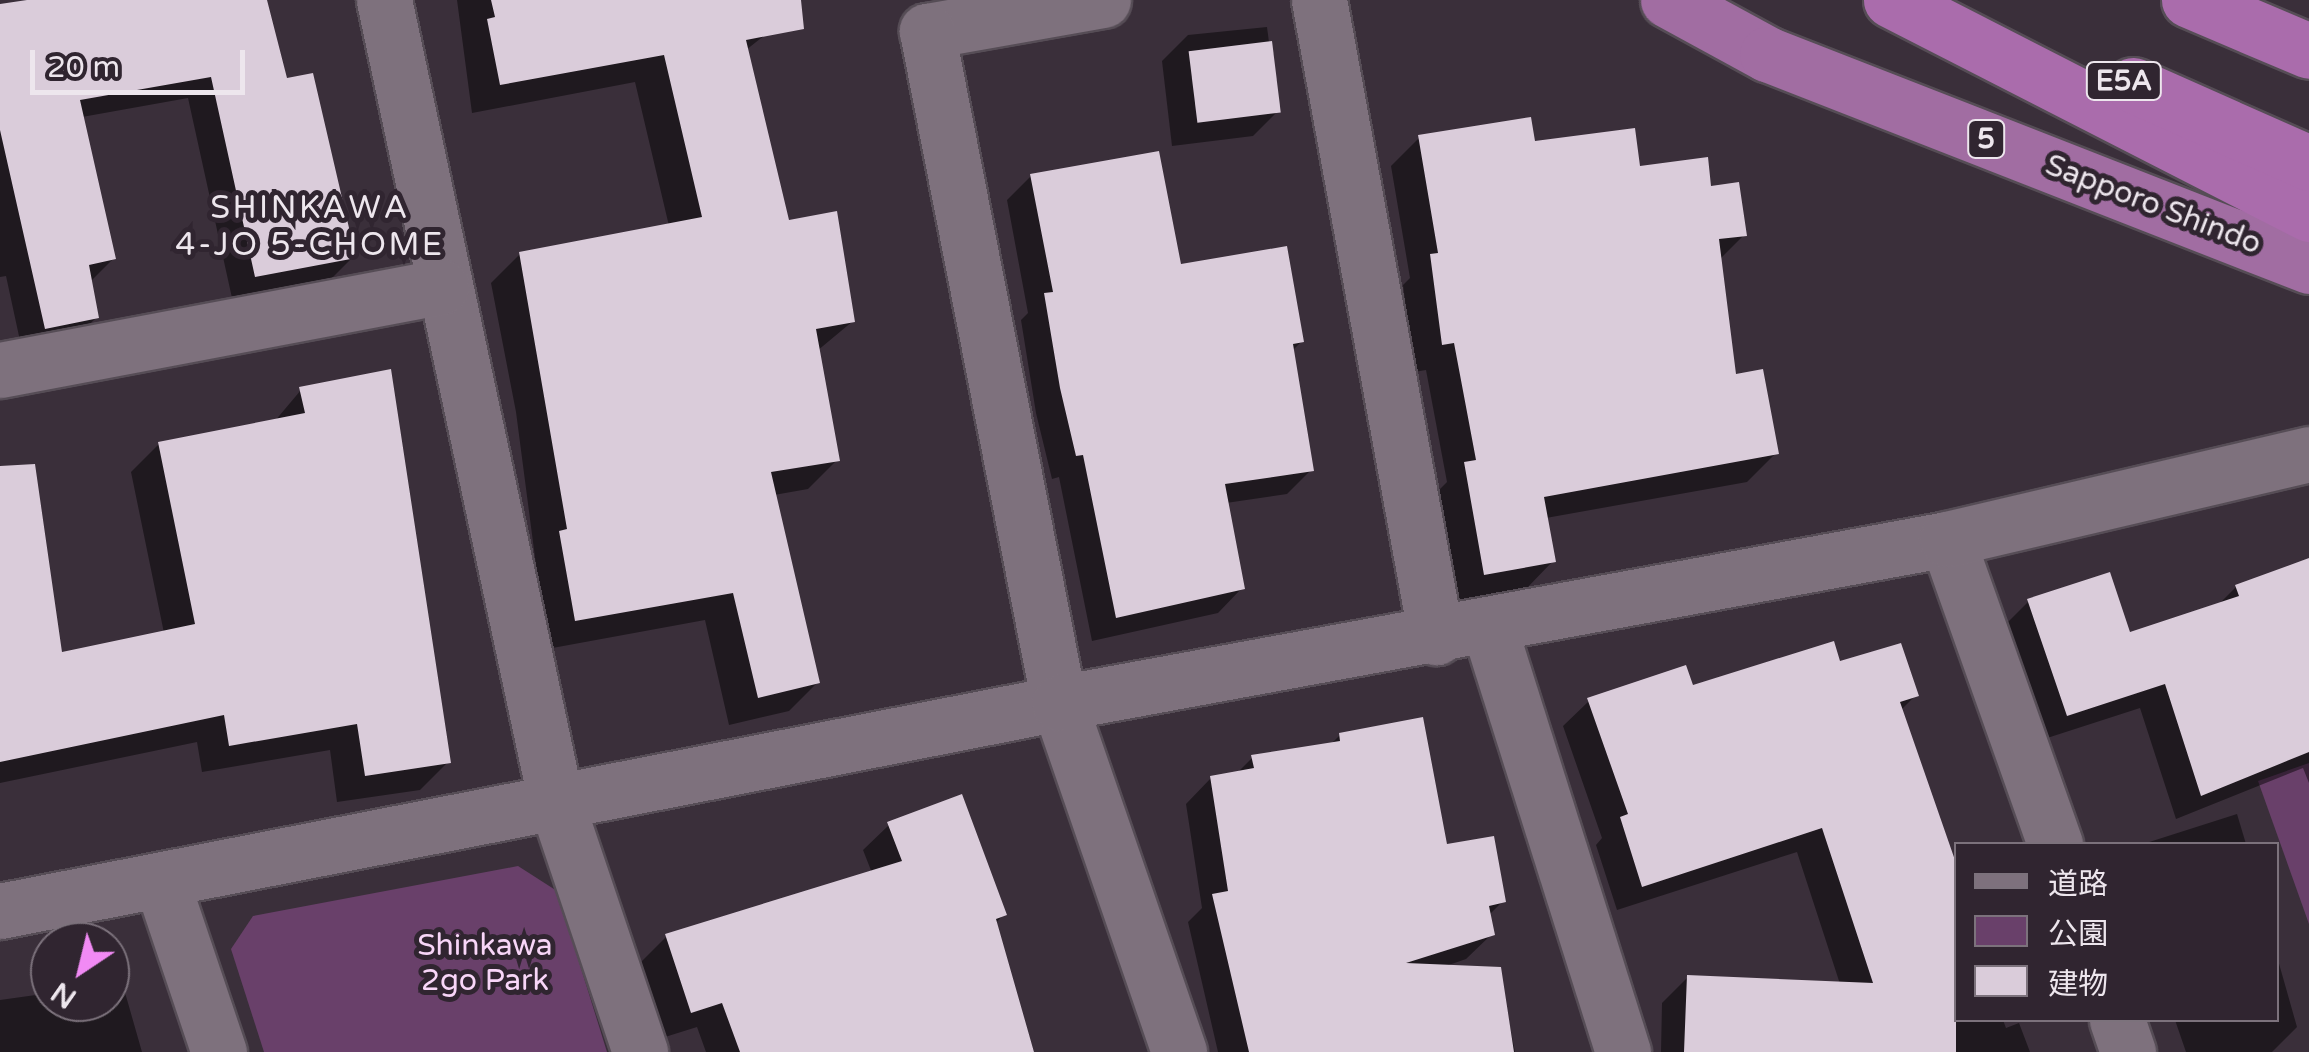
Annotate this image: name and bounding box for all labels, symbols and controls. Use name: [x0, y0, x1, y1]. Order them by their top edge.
scale bar: [35, 30, 250, 92]
text: 20 m: [47, 49, 120, 86]
road number: E5A: [2084, 58, 2164, 104]
road number: 5: [1966, 116, 2006, 162]
street label: Sapporo Shindo: [2040, 147, 2266, 263]
district label: SHINKAWA 4-JO 5-CHOME: [175, 190, 445, 265]
legend: [1954, 842, 2279, 1022]
text: 道路: [2048, 866, 2108, 903]
text: 公園: [2048, 916, 2108, 953]
north arrow: [30, 922, 130, 1022]
park label: Shinkawa 2go Park: [417, 928, 553, 998]
text: 建物: [2048, 966, 2108, 1003]
text: N: [45, 975, 83, 1015]

